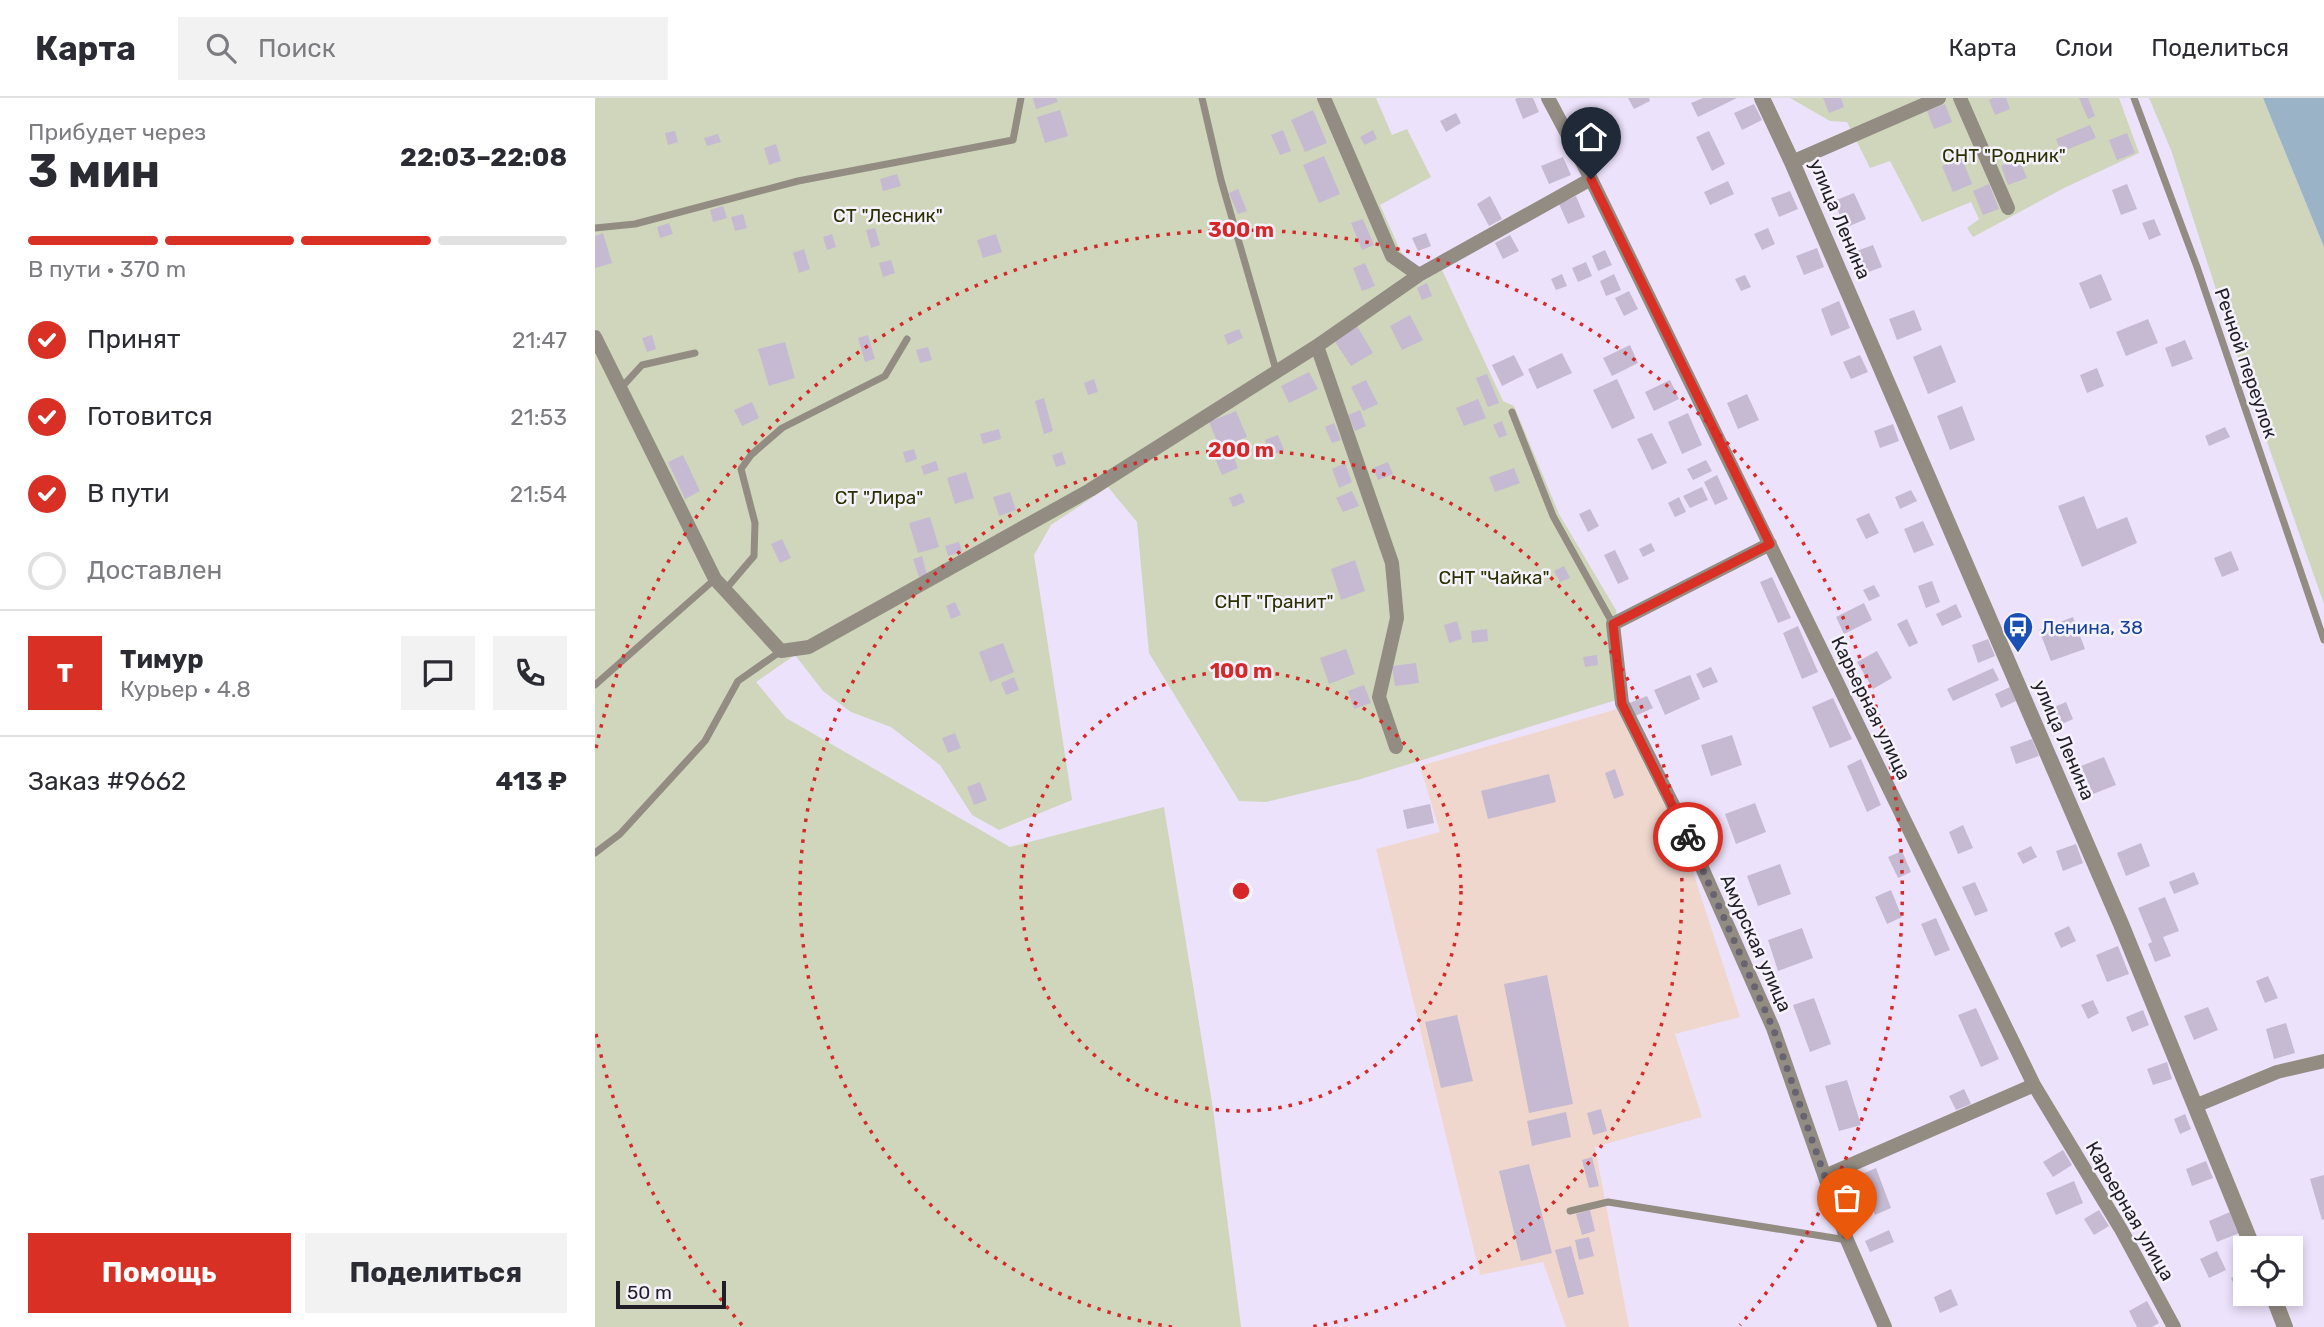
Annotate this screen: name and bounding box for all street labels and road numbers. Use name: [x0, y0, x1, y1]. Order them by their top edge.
street label: улица Ленина: [1804, 155, 1876, 283]
street label: Речной переулок: [2210, 285, 2282, 441]
street label: Карьерная улица: [1826, 632, 1916, 784]
street label: улица Ленина: [2028, 676, 2100, 804]
street label: Амурская улица: [1715, 871, 1797, 1015]
street label: Карьерная улица: [2081, 1137, 2179, 1285]

